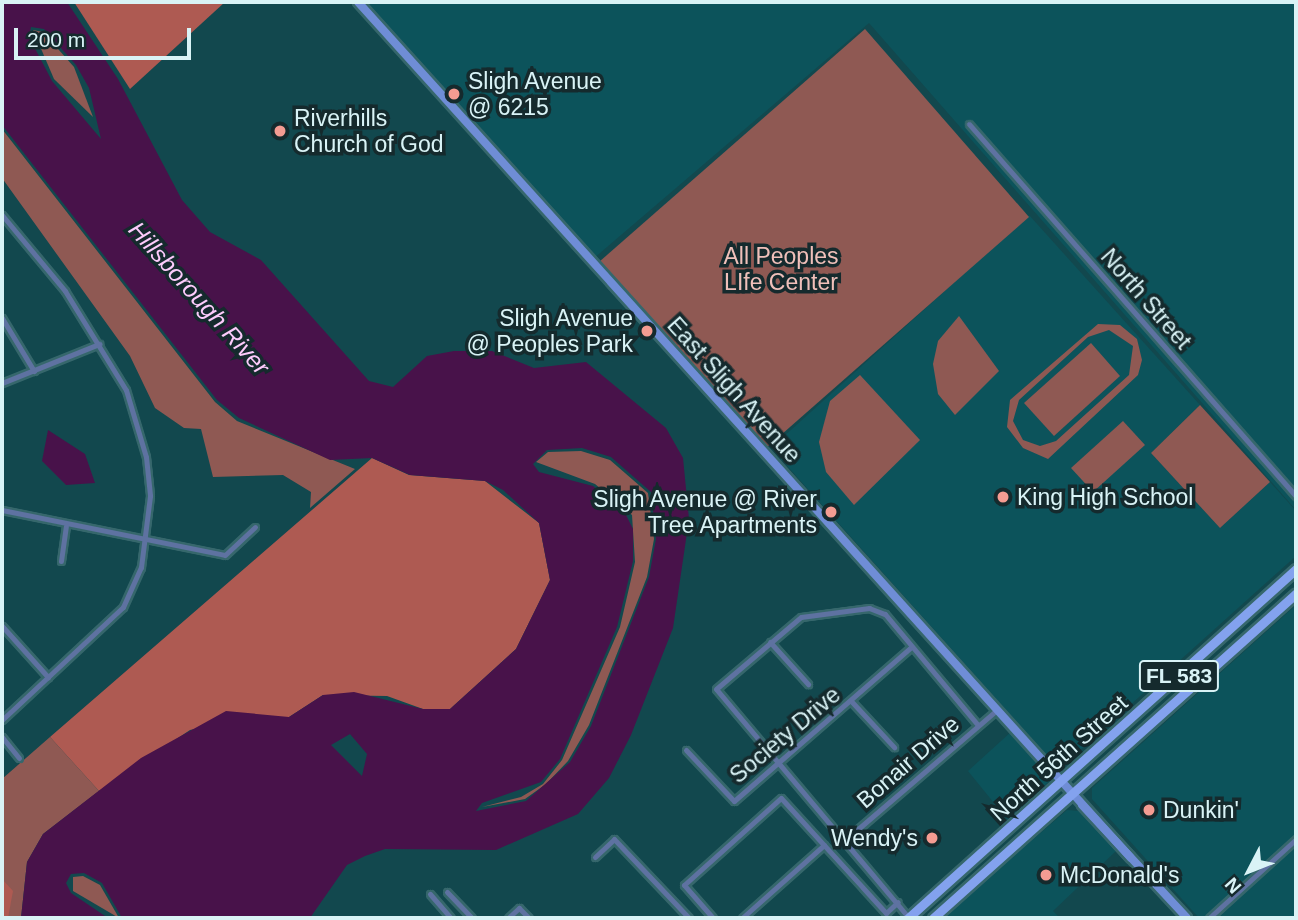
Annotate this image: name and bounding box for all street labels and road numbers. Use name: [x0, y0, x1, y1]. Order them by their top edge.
street label: North Street: [1095, 243, 1197, 355]
street label: East Sligh Avenue: [661, 311, 807, 469]
road number: FL 583: [1137, 658, 1221, 694]
street label: Society Drive: [724, 681, 846, 789]
street label: North 56th Street: [985, 689, 1133, 827]
street label: Bonair Drive: [851, 710, 965, 814]

